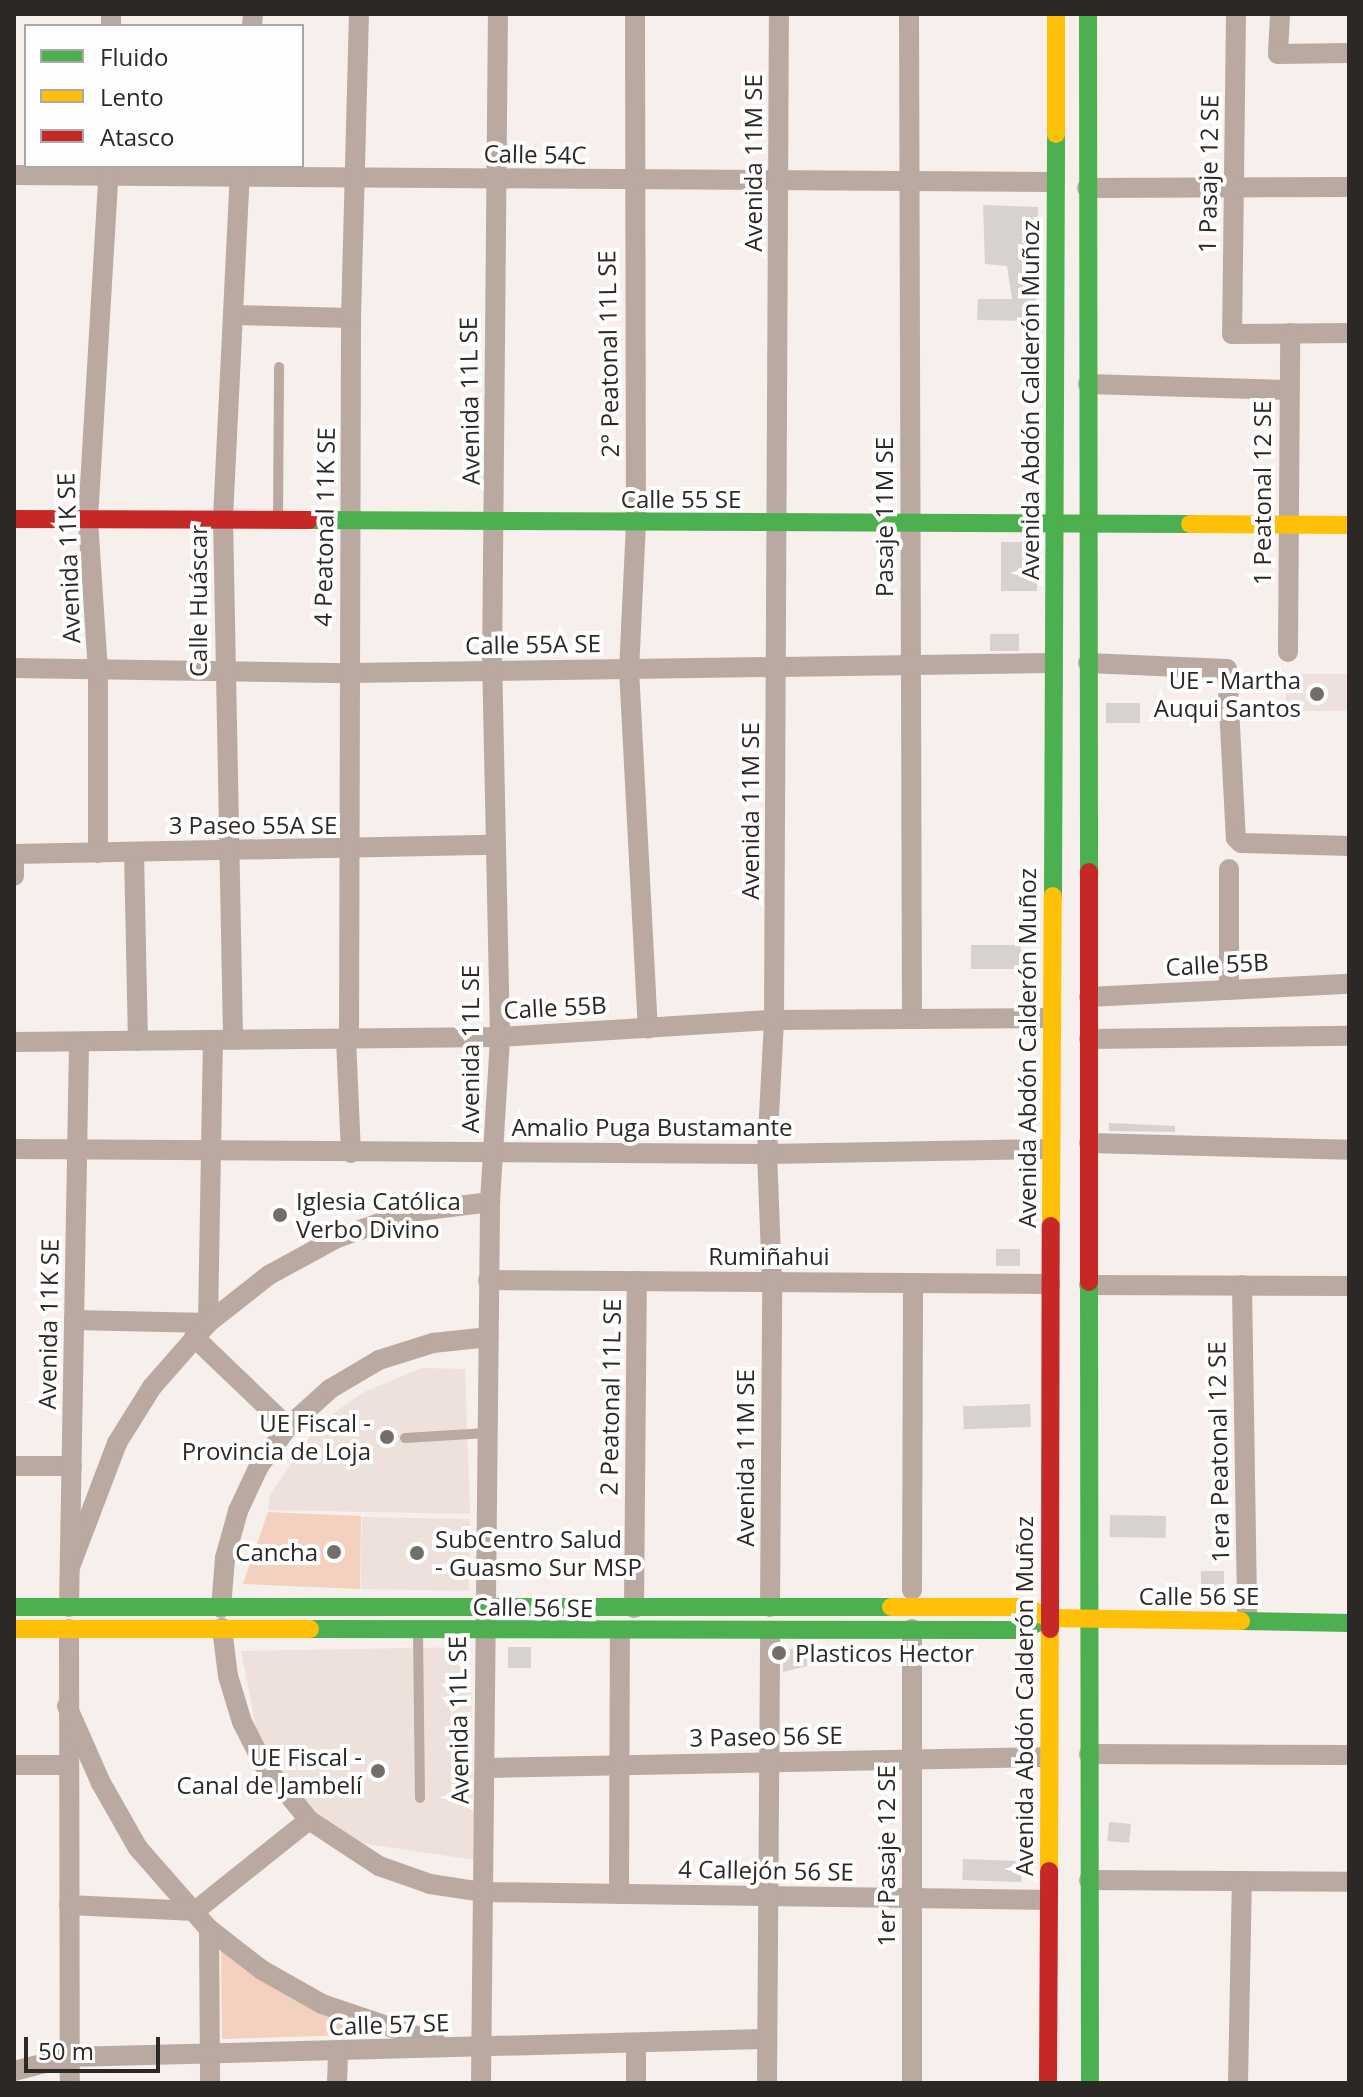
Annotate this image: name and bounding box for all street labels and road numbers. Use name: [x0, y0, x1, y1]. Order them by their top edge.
street label: Avenida 11M SE: [739, 74, 767, 252]
street label: 1 Pasaje 12 SE: [1192, 95, 1224, 253]
street label: Calle 54C: [483, 139, 587, 169]
street label: Avenida Abdón Calderón Muñoz: [1016, 220, 1044, 580]
street label: 2° Peatonal 11L SE: [592, 250, 624, 458]
street label: Avenida 11L SE: [453, 317, 485, 485]
street label: 1 Peatonal 12 SE: [1248, 401, 1276, 585]
street label: 4 Peatonal 11K SE: [308, 427, 340, 627]
street label: Pasaje 11M SE: [870, 437, 898, 597]
street label: Avenida 11K SE: [51, 472, 85, 644]
street label: Calle 55 SE: [621, 485, 741, 513]
street label: Calle Huáscar: [184, 525, 212, 677]
street label: Calle 55A SE: [465, 628, 601, 660]
street label: Avenida 11M SE: [736, 722, 764, 900]
street label: 3 Paseo 55A SE: [169, 811, 337, 839]
street label: Avenida Abdón Calderón Muñoz: [1013, 868, 1041, 1228]
street label: Calle 55B: [1165, 947, 1269, 981]
street label: Avenida 11L SE: [456, 965, 484, 1133]
street label: Calle 55B: [503, 990, 607, 1024]
street label: Amalio Puga Bustamante: [511, 1113, 793, 1141]
street label: Avenida 11K SE: [32, 1238, 64, 1410]
street label: Rumiñahui: [708, 1242, 830, 1270]
street label: 2 Peatonal 11L SE: [594, 1298, 626, 1496]
street label: 1era Peatonal 12 SE: [1202, 1341, 1234, 1563]
street label: Avenida 11M SE: [731, 1369, 759, 1547]
street label: Avenida Abdón Calderón Muñoz: [1010, 1516, 1038, 1876]
street label: Calle 56 SE: [1139, 1582, 1259, 1610]
street label: Calle 56 SE: [473, 1592, 593, 1622]
street label: Avenida 11L SE: [442, 1636, 474, 1804]
street label: 3 Paseo 56 SE: [689, 1720, 843, 1752]
street label: 1er Pasaje 12 SE: [872, 1765, 900, 1947]
street label: 4 Callejón 56 SE: [678, 1854, 854, 1886]
street label: Calle 57 SE: [328, 2008, 450, 2040]

